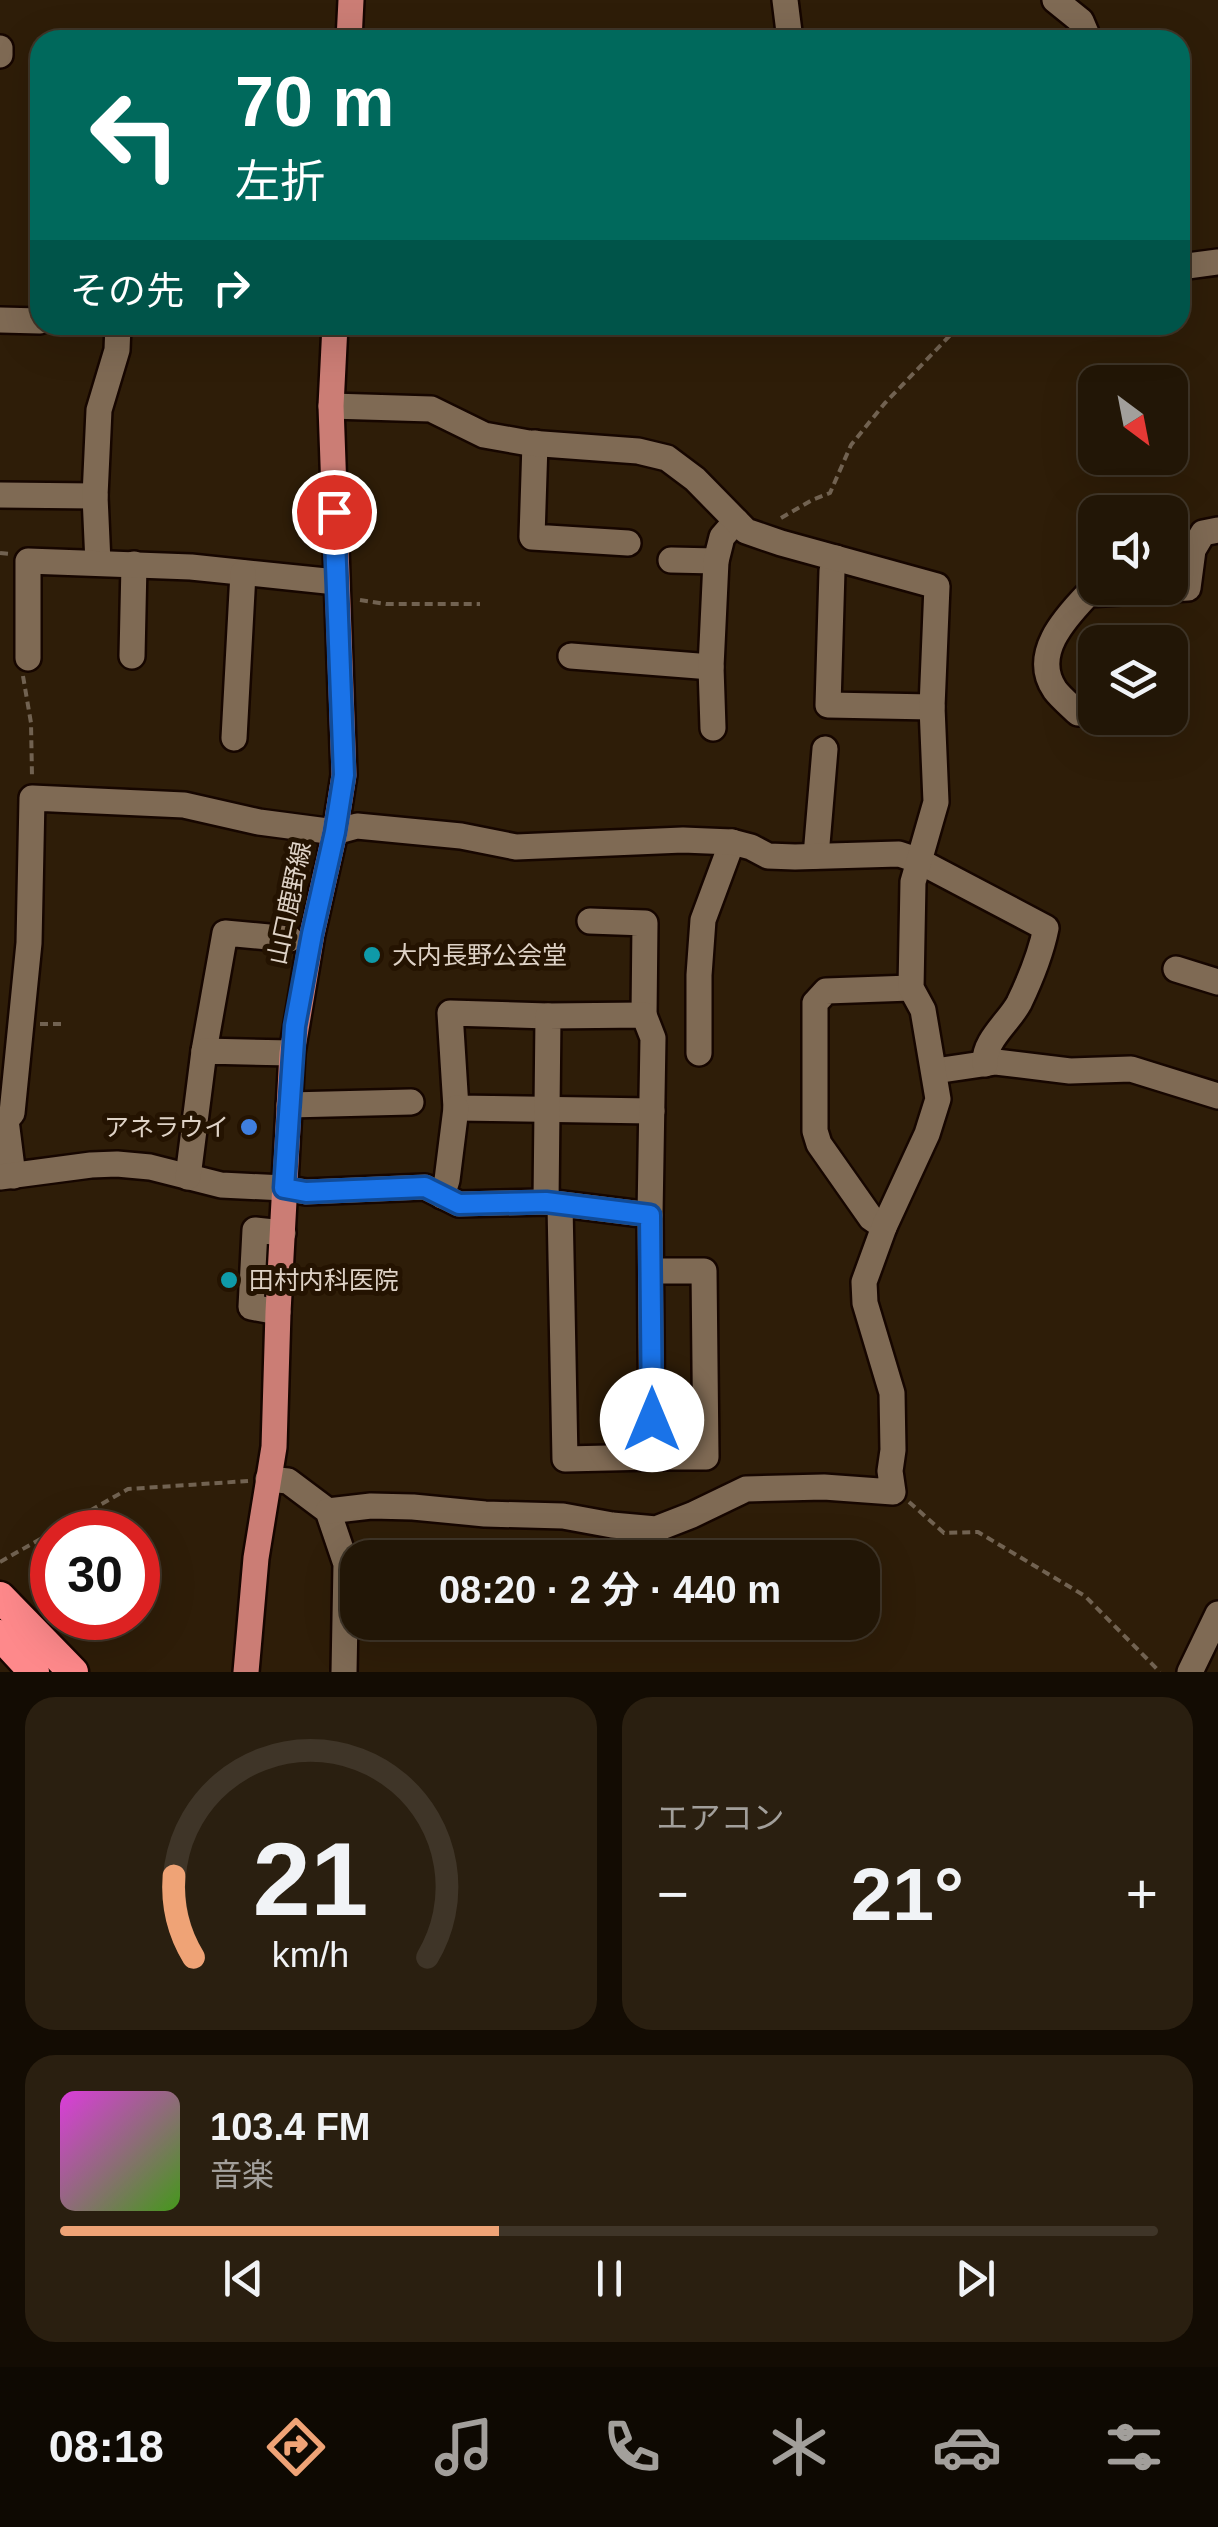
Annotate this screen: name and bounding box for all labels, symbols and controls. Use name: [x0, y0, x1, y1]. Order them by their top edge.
text: 70 m: [235, 63, 395, 141]
icon: left: [70, 70, 200, 200]
text: 左折: [235, 156, 325, 207]
icon: right: [204, 260, 259, 315]
text: その先: [70, 270, 184, 312]
north arrow: [1078, 365, 1188, 475]
map controls: [1078, 365, 1188, 735]
pin: [292, 470, 377, 555]
icon: arrive: [307, 485, 362, 540]
button: sound: [1078, 495, 1188, 605]
button: layers: [1078, 625, 1188, 735]
street label: 山口鹿野線: [262, 839, 316, 967]
place label: 大内長野公会堂: [392, 941, 567, 969]
marker: 大内長野公会堂: [361, 944, 383, 966]
place label: アネラウイ: [104, 1113, 229, 1141]
marker: アネラウイ: [238, 1116, 260, 1138]
place label: 田村内科医院: [249, 1266, 399, 1294]
marker: 田村内科医院: [218, 1269, 240, 1291]
position arrow: [600, 1368, 704, 1472]
speed limit sign: 30: [30, 1510, 160, 1640]
text: 08:20 · 2 分 · 440 m: [439, 1569, 781, 1611]
text: エアコン: [657, 1800, 785, 1836]
text: 21: [253, 1821, 369, 1937]
text: 21°: [851, 1852, 964, 1936]
text: −: [657, 1863, 689, 1925]
text: +: [1126, 1863, 1158, 1925]
text: km/h: [272, 1935, 349, 1975]
text: 103.4 FM: [210, 2106, 371, 2148]
text: 音楽: [210, 2157, 274, 2193]
icon: previous: [216, 2251, 271, 2306]
icon: pause: [582, 2251, 637, 2306]
icon: next: [948, 2251, 1003, 2306]
icon: directions: [261, 2412, 331, 2482]
icon: music: [429, 2412, 499, 2482]
icon: phone: [597, 2412, 667, 2482]
icon: climate: [764, 2412, 834, 2482]
icon: car: [932, 2412, 1002, 2482]
icon: filters: [1099, 2412, 1169, 2482]
text: 08:18: [49, 2421, 164, 2472]

